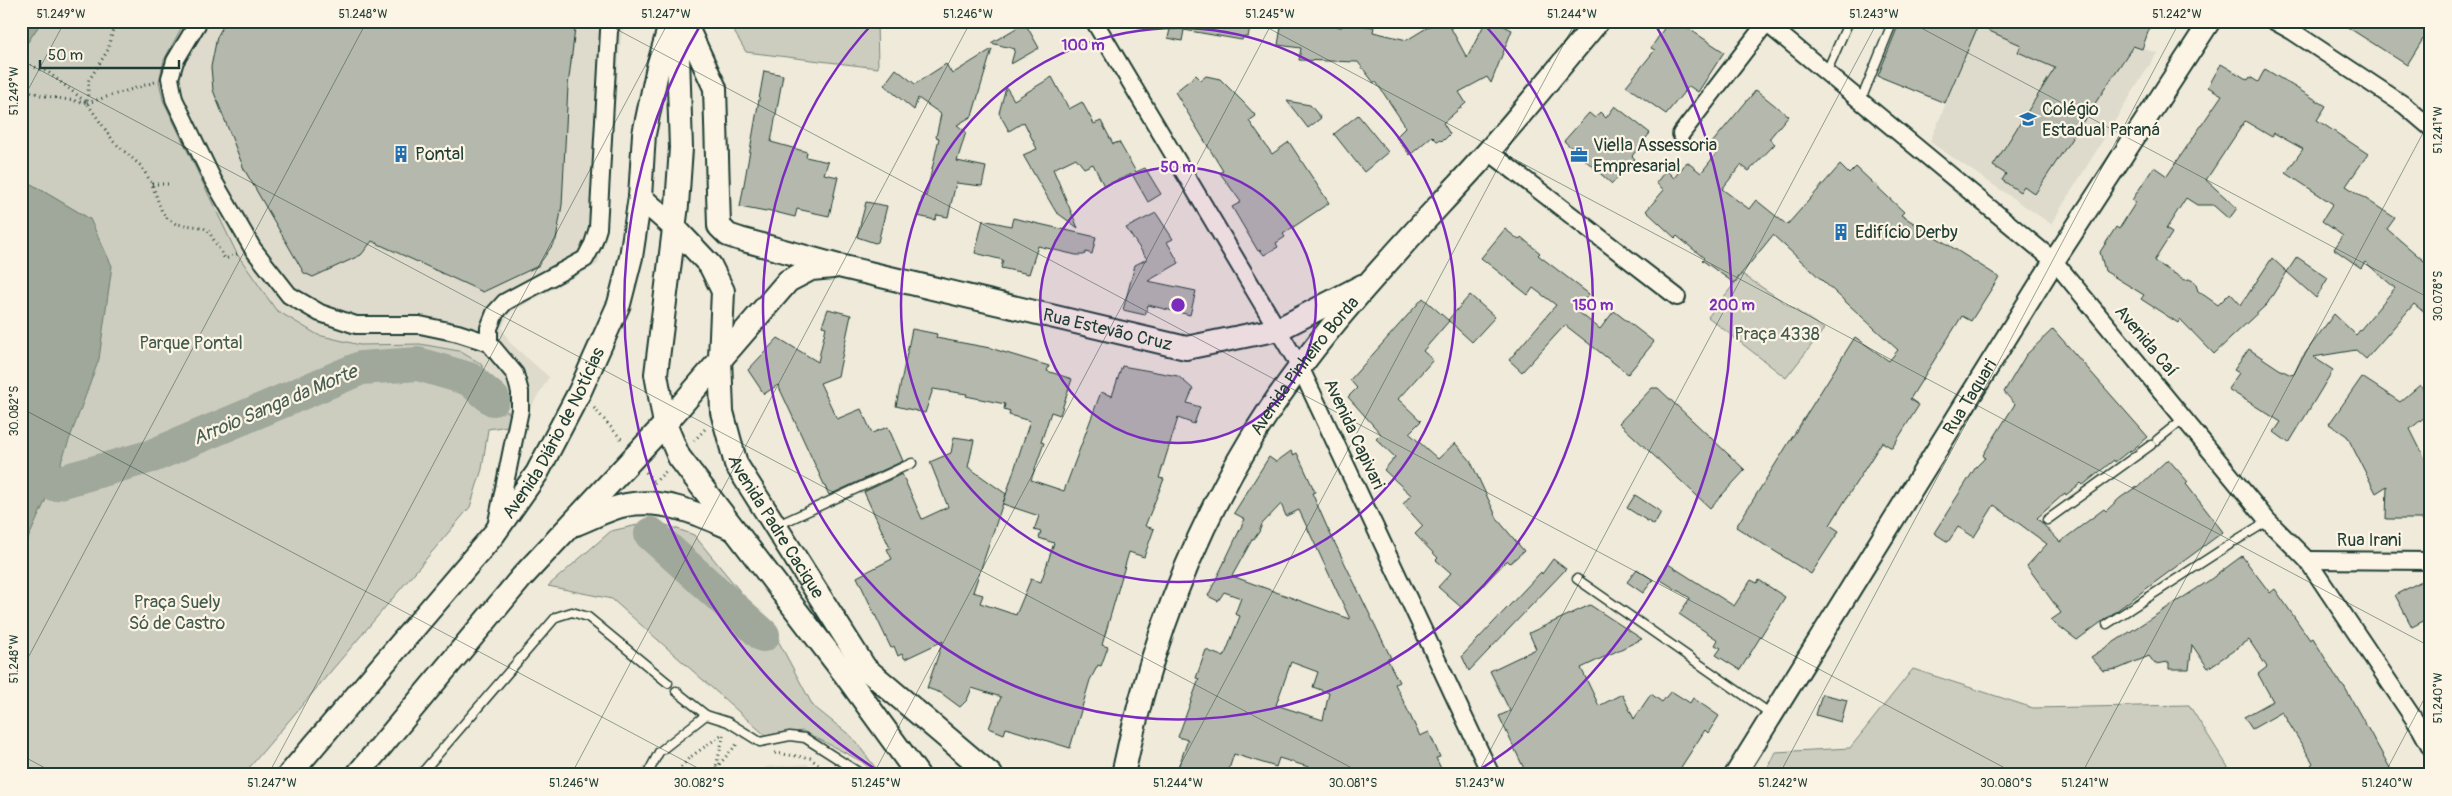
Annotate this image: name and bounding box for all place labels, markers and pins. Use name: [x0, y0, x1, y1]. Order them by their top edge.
place label: Colégio Estadual Paraná: [2042, 98, 2160, 142]
school or university icon: Colégio Estadual Paraná: [2018, 109, 2038, 129]
place label: Viella Assessoria Empresarial: [1593, 134, 1717, 178]
place label: Pontal: [415, 143, 464, 166]
building icon: Pontal: [391, 144, 411, 164]
office icon: Viella Assessoria Empresarial: [1569, 145, 1589, 165]
place label: Edifício Derby: [1855, 221, 1958, 244]
building icon: Edifício Derby: [1831, 222, 1851, 242]
centre of rings: [1169, 296, 1187, 314]

